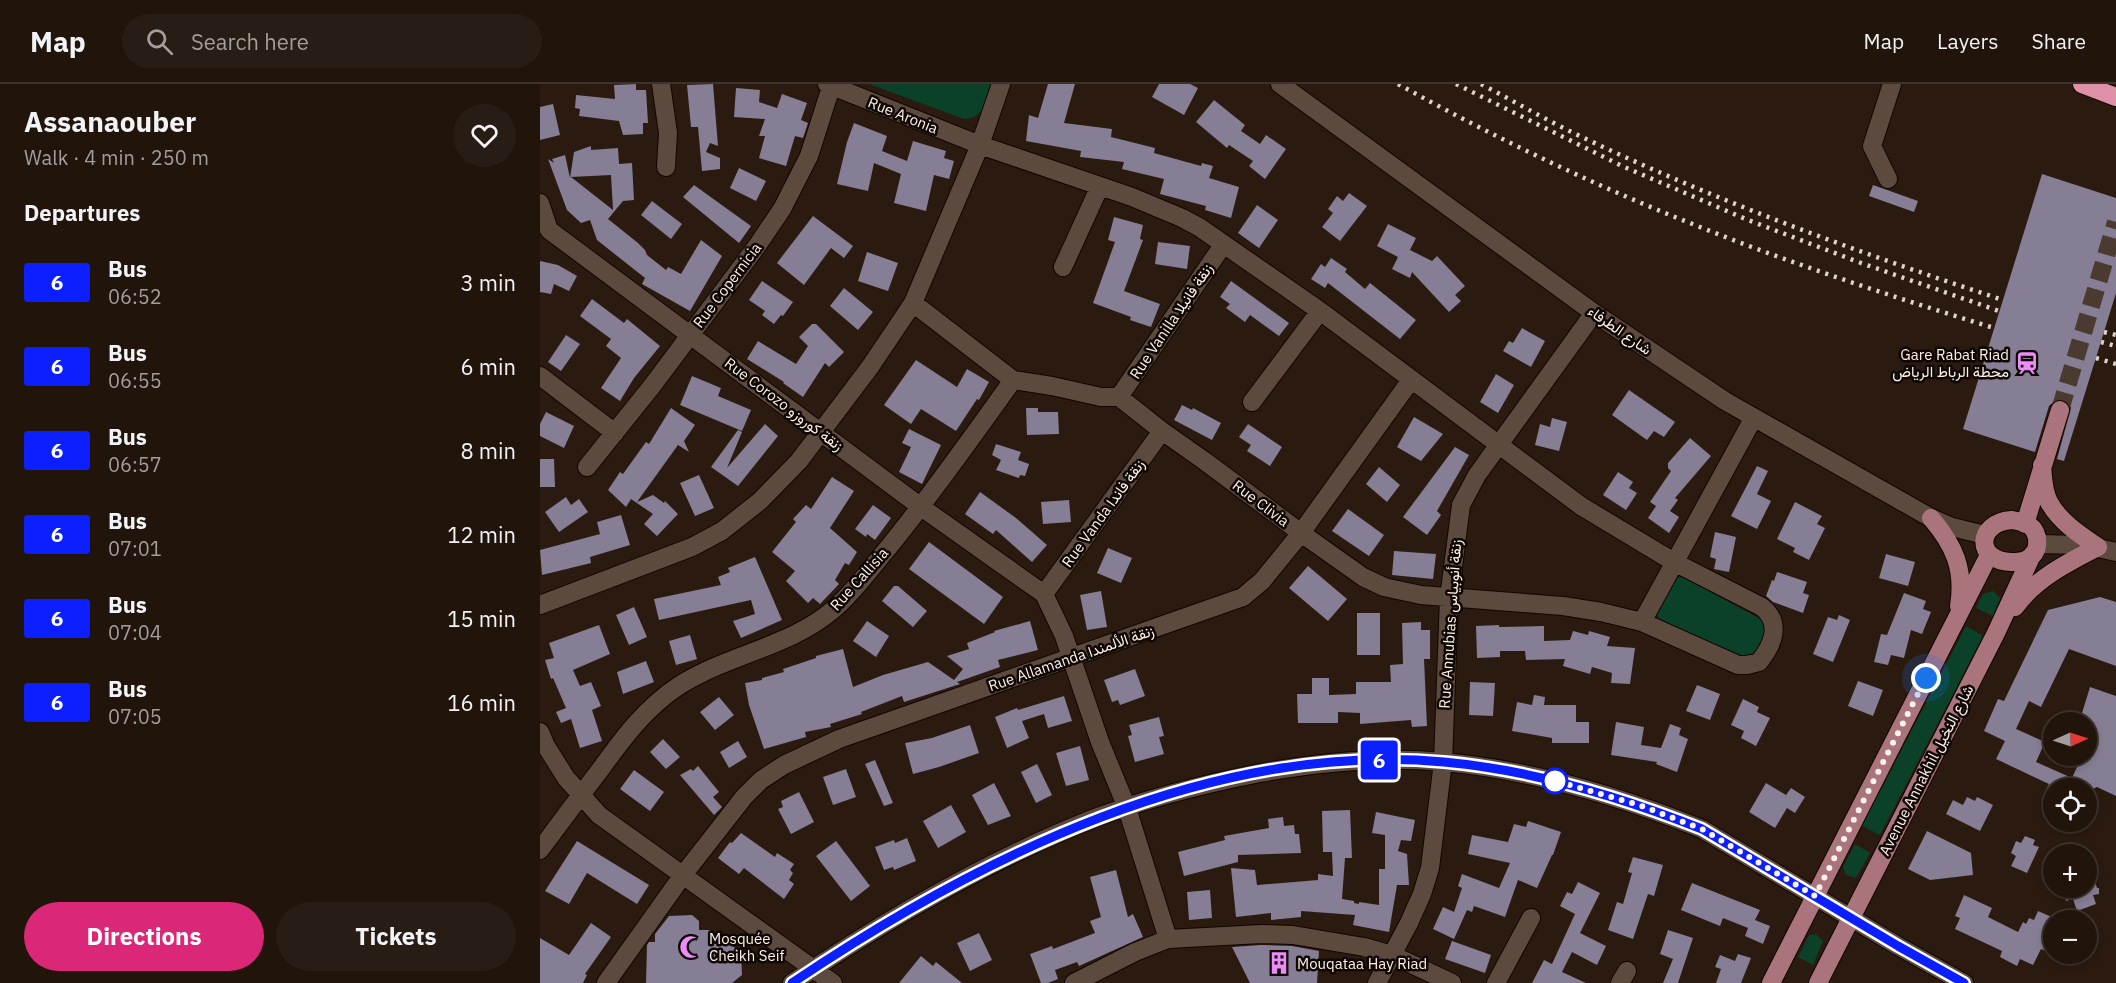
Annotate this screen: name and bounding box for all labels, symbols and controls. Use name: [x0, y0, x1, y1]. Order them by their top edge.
search box: [122, 14, 542, 68]
text: Map: [30, 23, 86, 60]
icon: search: [143, 25, 176, 58]
text: Search here: [191, 27, 309, 56]
text: Map: [1864, 27, 1904, 55]
text: Layers: [1937, 27, 1999, 55]
text: Share: [2032, 27, 2086, 55]
street label: Rue Aronia: [865, 92, 941, 138]
text: Assanaouber: [24, 103, 196, 140]
button: heart: [453, 104, 516, 167]
text: Walk · 4 min · 250 m: [24, 144, 209, 171]
text: Departures: [24, 198, 140, 227]
street label: Rue Copernicia: [689, 239, 765, 331]
text: Bus: [108, 254, 147, 283]
street label: Rue Vanilla زنقة فانيلا: [1125, 260, 1217, 382]
text: 6: [51, 268, 63, 296]
text: 3 min: [460, 268, 516, 297]
text: 06:52: [108, 283, 162, 310]
street label: شارع الطرفاء: [1583, 301, 1656, 361]
text: Bus: [108, 338, 147, 367]
place label: Gare Rabat Riad محطة الرباط الرياض: [1892, 345, 2009, 382]
station icon: Gare Rabat Riad محطة الرباط الرياض: [2014, 350, 2040, 376]
text: 6: [51, 352, 63, 380]
text: 6 min: [460, 352, 516, 381]
street label: Rue Corozo زنقة كوروزو: [721, 353, 847, 455]
text: 06:55: [108, 367, 162, 394]
text: Bus: [108, 422, 147, 451]
text: 6: [51, 436, 63, 464]
text: 8 min: [460, 436, 516, 465]
text: 06:57: [108, 451, 162, 478]
street label: Rue Vanda زنقة فاندا: [1057, 455, 1149, 571]
street label: Rue Clivia: [1229, 475, 1293, 531]
text: Bus: [108, 506, 147, 535]
text: 6: [51, 520, 63, 548]
text: 12 min: [447, 520, 516, 549]
text: 07:01: [108, 535, 162, 562]
street label: Rue Annubias زنقة أنوبياس: [1435, 539, 1466, 709]
street label: Rue Callisia: [826, 544, 892, 614]
text: Bus: [108, 590, 147, 619]
text: 6: [51, 604, 63, 632]
text: 15 min: [447, 604, 516, 633]
text: 07:04: [108, 619, 162, 646]
street label: Rue Allamanda زنقة الألمندا: [986, 621, 1156, 695]
your location: [1911, 663, 1941, 693]
text: Bus: [108, 674, 147, 703]
street label: Avenue Annakhil شارع النخيل: [1875, 681, 1979, 859]
text: 6: [51, 688, 63, 716]
text: 16 min: [447, 688, 516, 717]
text: 07:05: [108, 703, 162, 730]
north arrow: [2043, 712, 2097, 766]
map controls: [2043, 712, 2097, 964]
line badge: 6: [1360, 740, 1398, 780]
text: 6: [1373, 746, 1385, 774]
unlabelled marker: [1542, 768, 1568, 794]
button: locate: [2043, 778, 2097, 832]
button: +: [2043, 844, 2097, 898]
button: Directions: [24, 902, 264, 971]
button: Tickets: [276, 902, 516, 971]
button: −: [2043, 910, 2097, 964]
place label: Mosquée Cheikh Seif: [709, 929, 784, 965]
mosque icon: Mosquée Cheikh Seif: [678, 934, 704, 960]
building icon: Mouqataa Hay Riad: [1266, 950, 1292, 976]
place label: Mouqataa Hay Riad: [1297, 954, 1427, 973]

